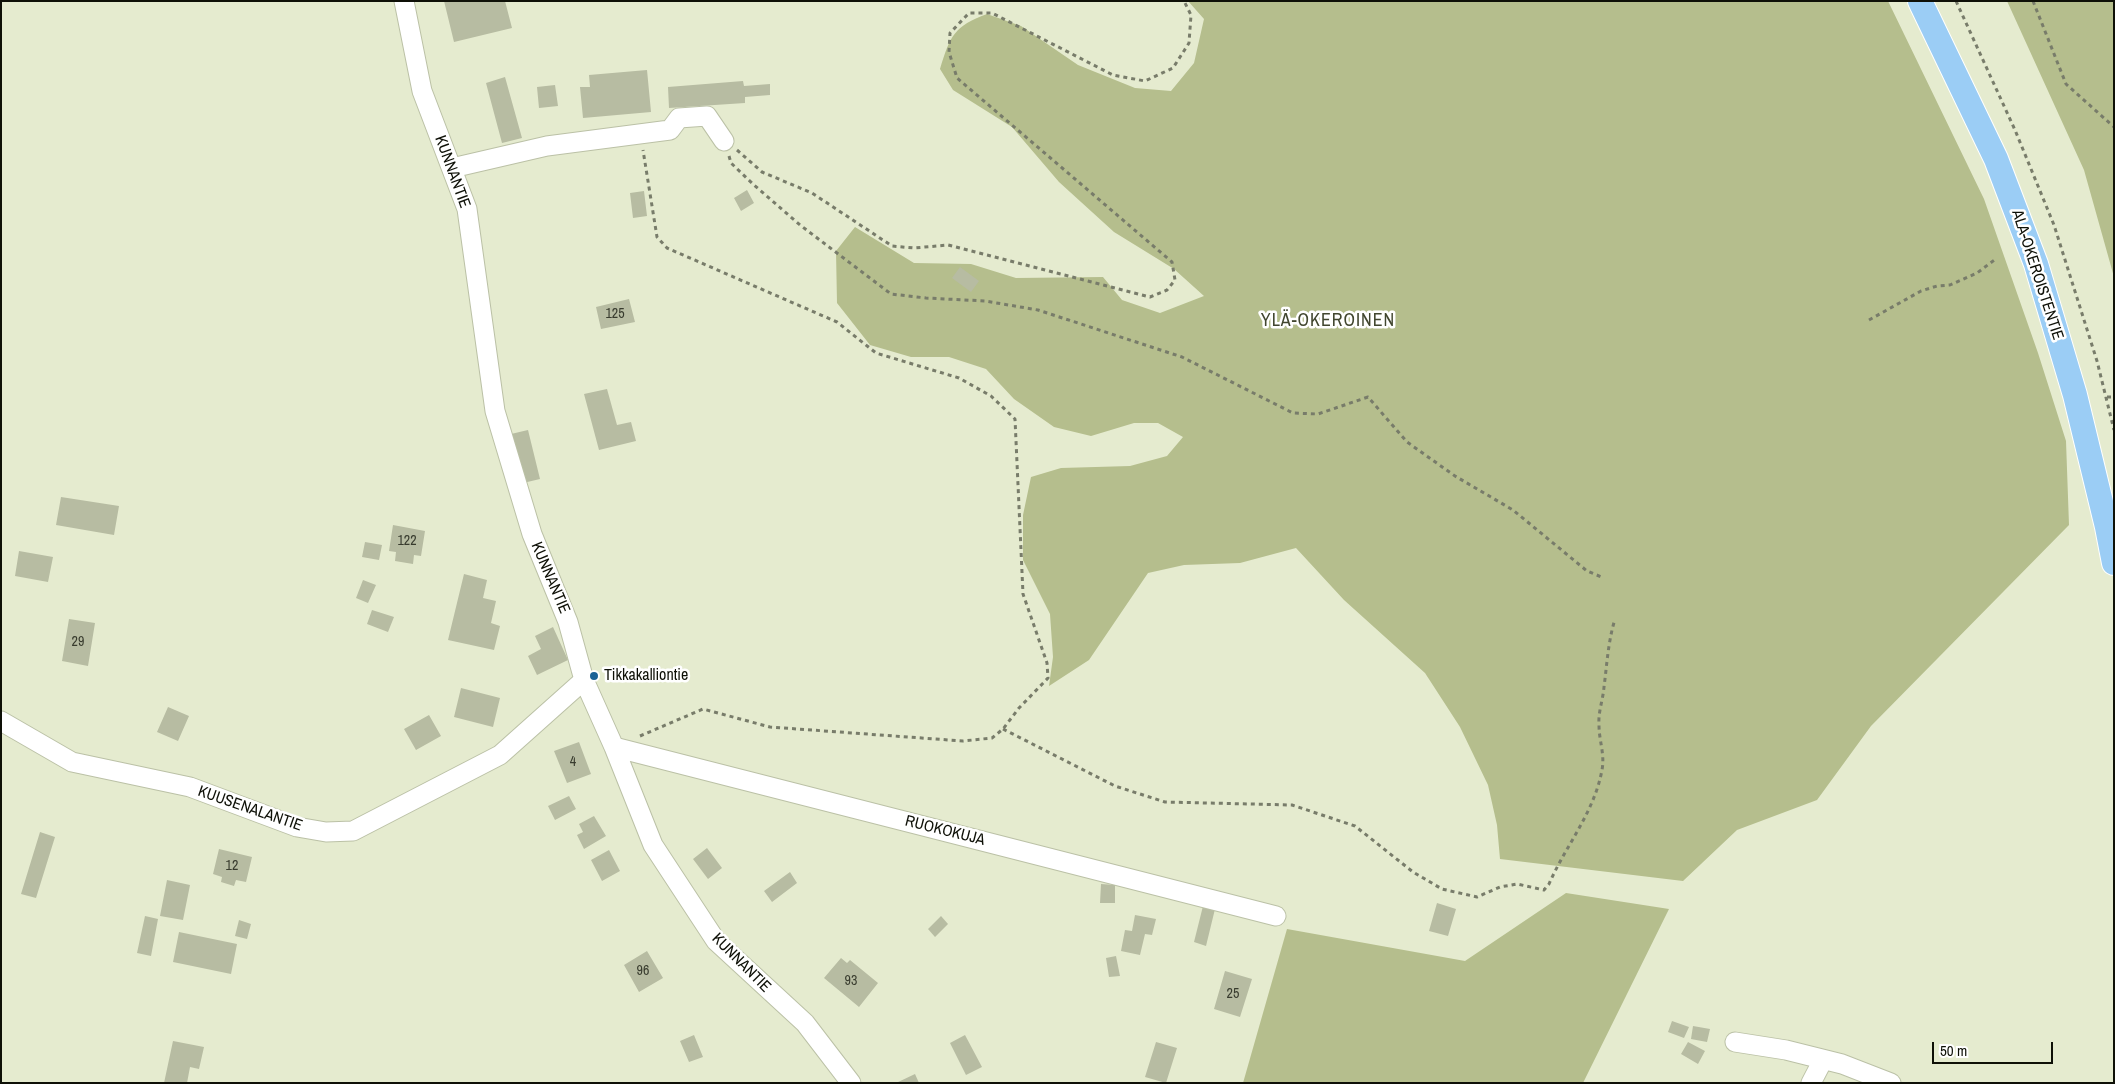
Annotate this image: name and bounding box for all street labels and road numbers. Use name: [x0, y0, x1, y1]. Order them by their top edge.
street label: KUNNANTIE: [430, 133, 474, 211]
street label: ALA-OKEROISTENTIE: [2007, 208, 2067, 342]
street label: KUNNANTIE: [526, 539, 574, 617]
street label: KUUSENALANTIE: [195, 782, 305, 836]
street label: RUOKOKUJA: [903, 812, 987, 850]
street label: KUNNANTIE: [707, 929, 775, 997]

